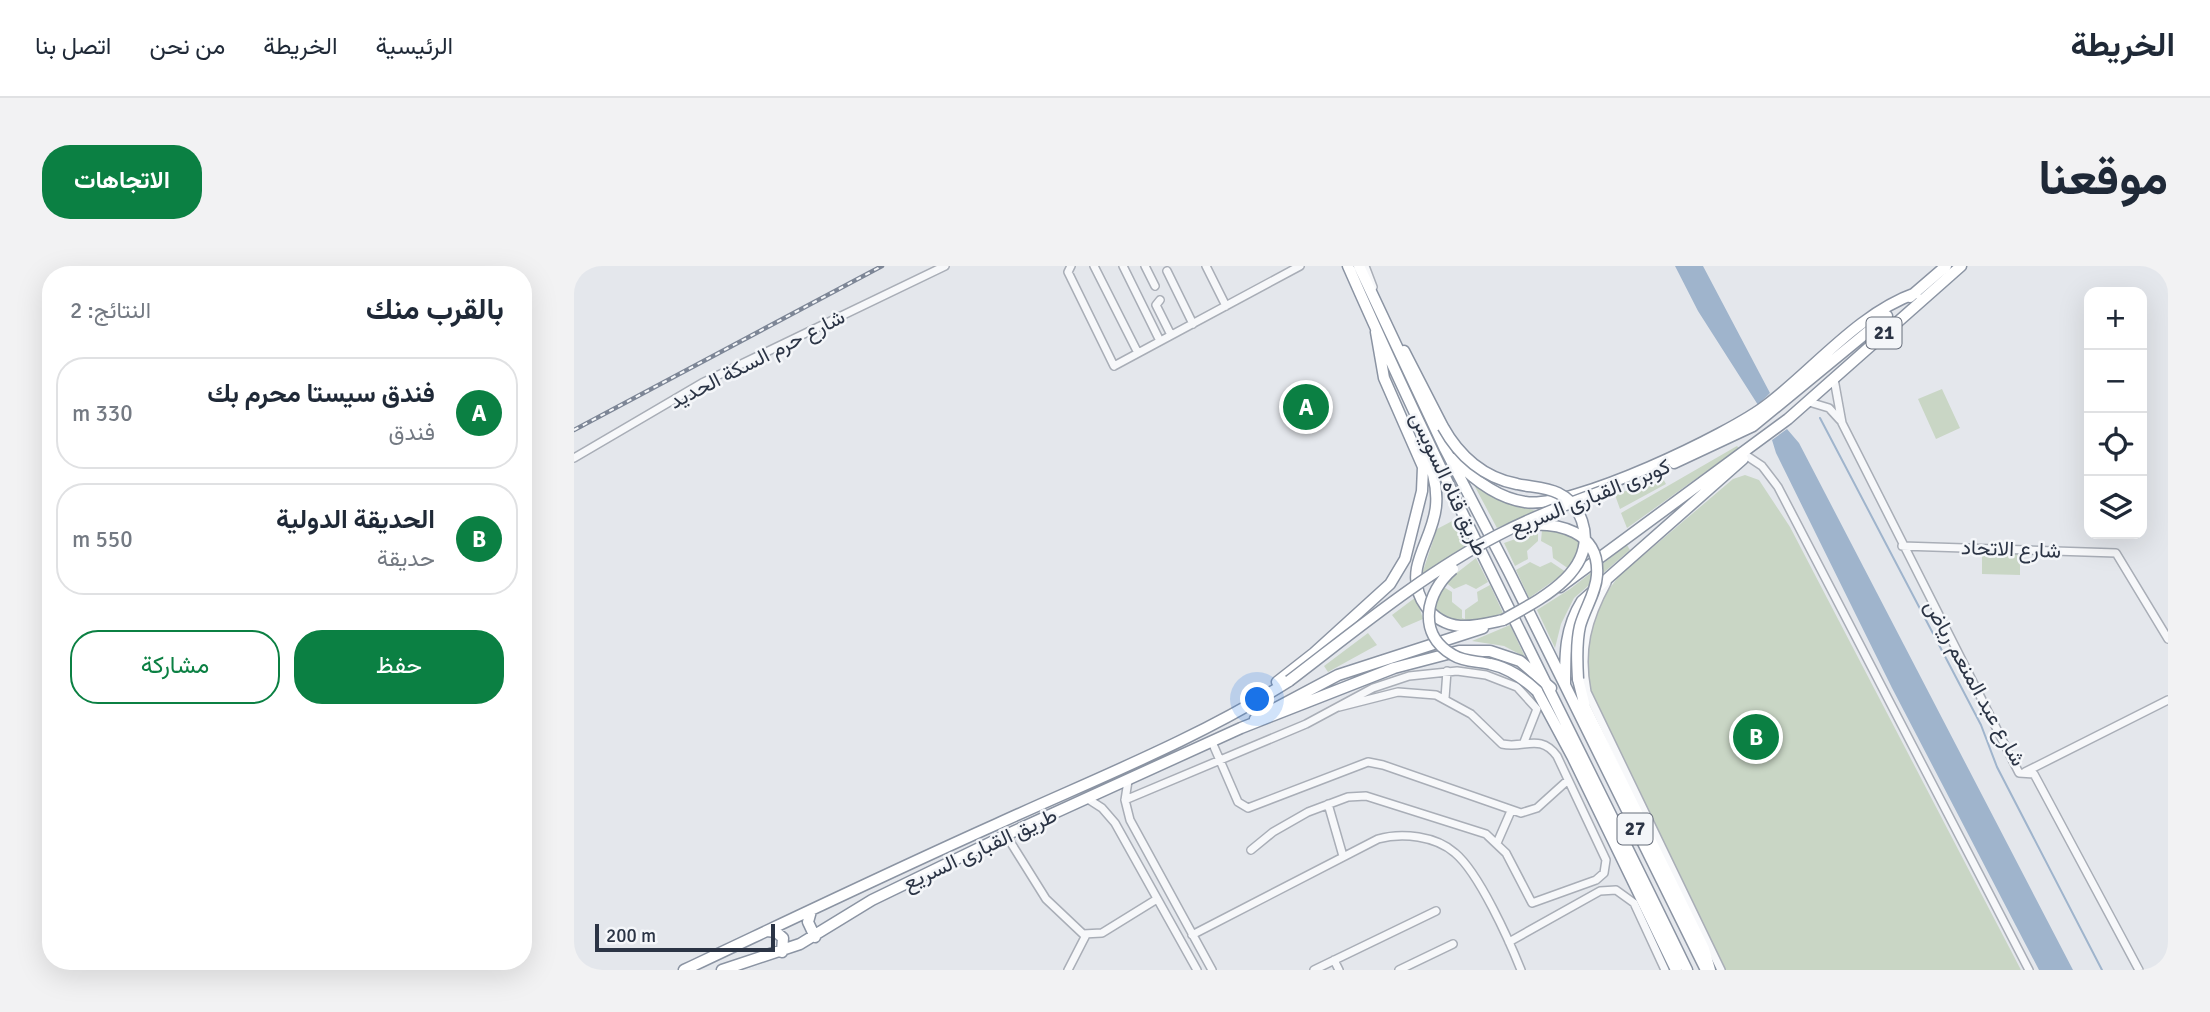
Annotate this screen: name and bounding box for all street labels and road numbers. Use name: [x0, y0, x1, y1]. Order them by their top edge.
street label: شارع حرم السكة الحديد: [665, 303, 850, 415]
road number: 21: [1866, 318, 1902, 348]
street label: طريق قناه السويس: [1404, 408, 1494, 560]
street label: كوبرى القبارى السريع: [1506, 453, 1674, 542]
street label: شارع الاتحاد: [1961, 534, 2061, 565]
street label: شارع عبد المنعم رياض: [1918, 595, 2032, 771]
street label: طريق القبارى السريع: [899, 802, 1062, 897]
road number: 27: [1618, 814, 1652, 844]

